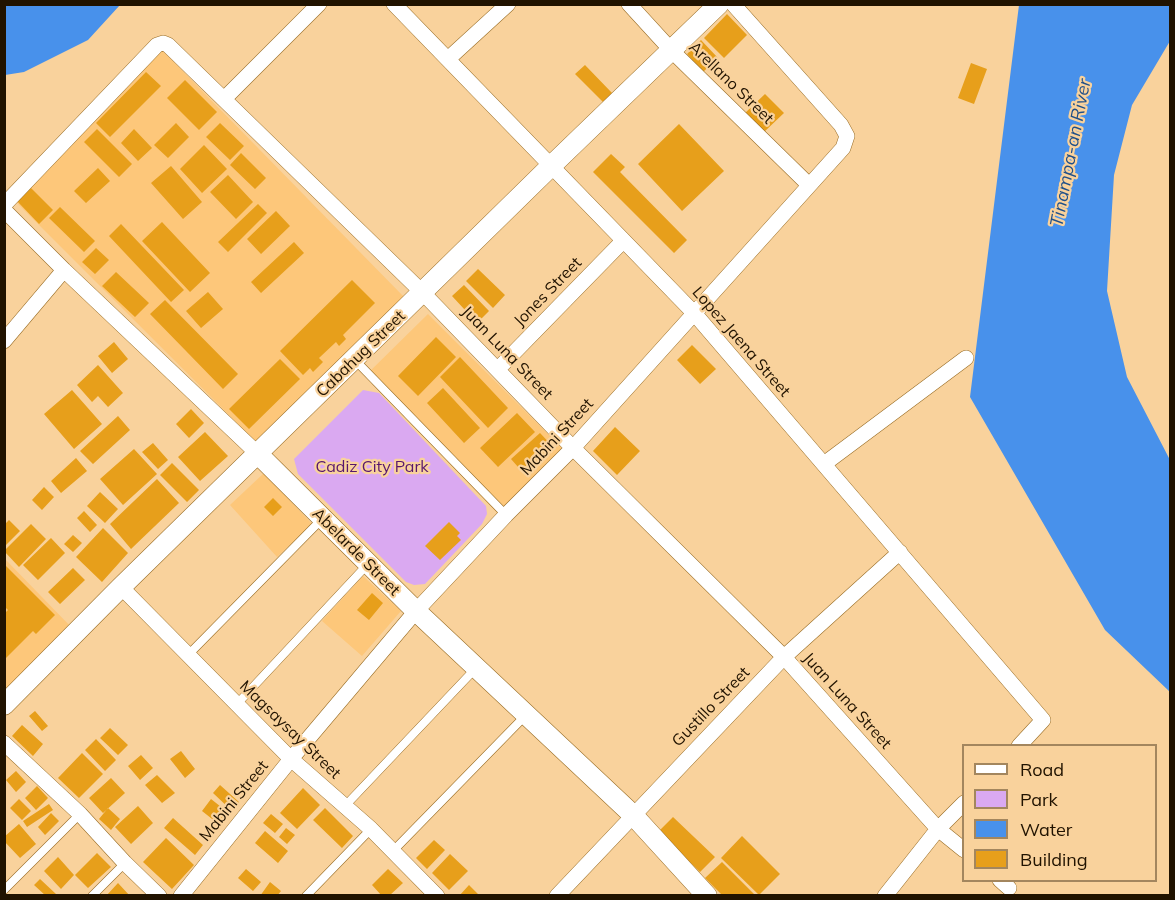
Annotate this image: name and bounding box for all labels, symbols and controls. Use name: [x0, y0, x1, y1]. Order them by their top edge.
street label: Arellano Street: [685, 38, 777, 128]
water label: Tinampa-an River: [1046, 77, 1096, 229]
street label: Jones Street: [510, 253, 586, 331]
street label: Lopez Jaena Street: [688, 283, 794, 401]
street label: Juan Luna Street: [457, 302, 557, 404]
street label: Cabahug Street: [313, 307, 409, 401]
street label: Mabini Street: [516, 394, 598, 480]
park label: Cadiz City Park: [316, 457, 428, 477]
street label: Abelarde Street: [308, 504, 404, 600]
street label: Juan Luna Street: [799, 649, 895, 753]
street label: Gustillo Street: [668, 663, 754, 751]
street label: Magsaysay Street: [235, 677, 345, 783]
legend: [962, 744, 1157, 882]
street label: Mabini Street: [196, 757, 272, 845]
text: Road: [1020, 758, 1064, 781]
text: Park: [1020, 788, 1058, 811]
text: Water: [1020, 818, 1072, 841]
text: Building: [1020, 848, 1088, 871]

